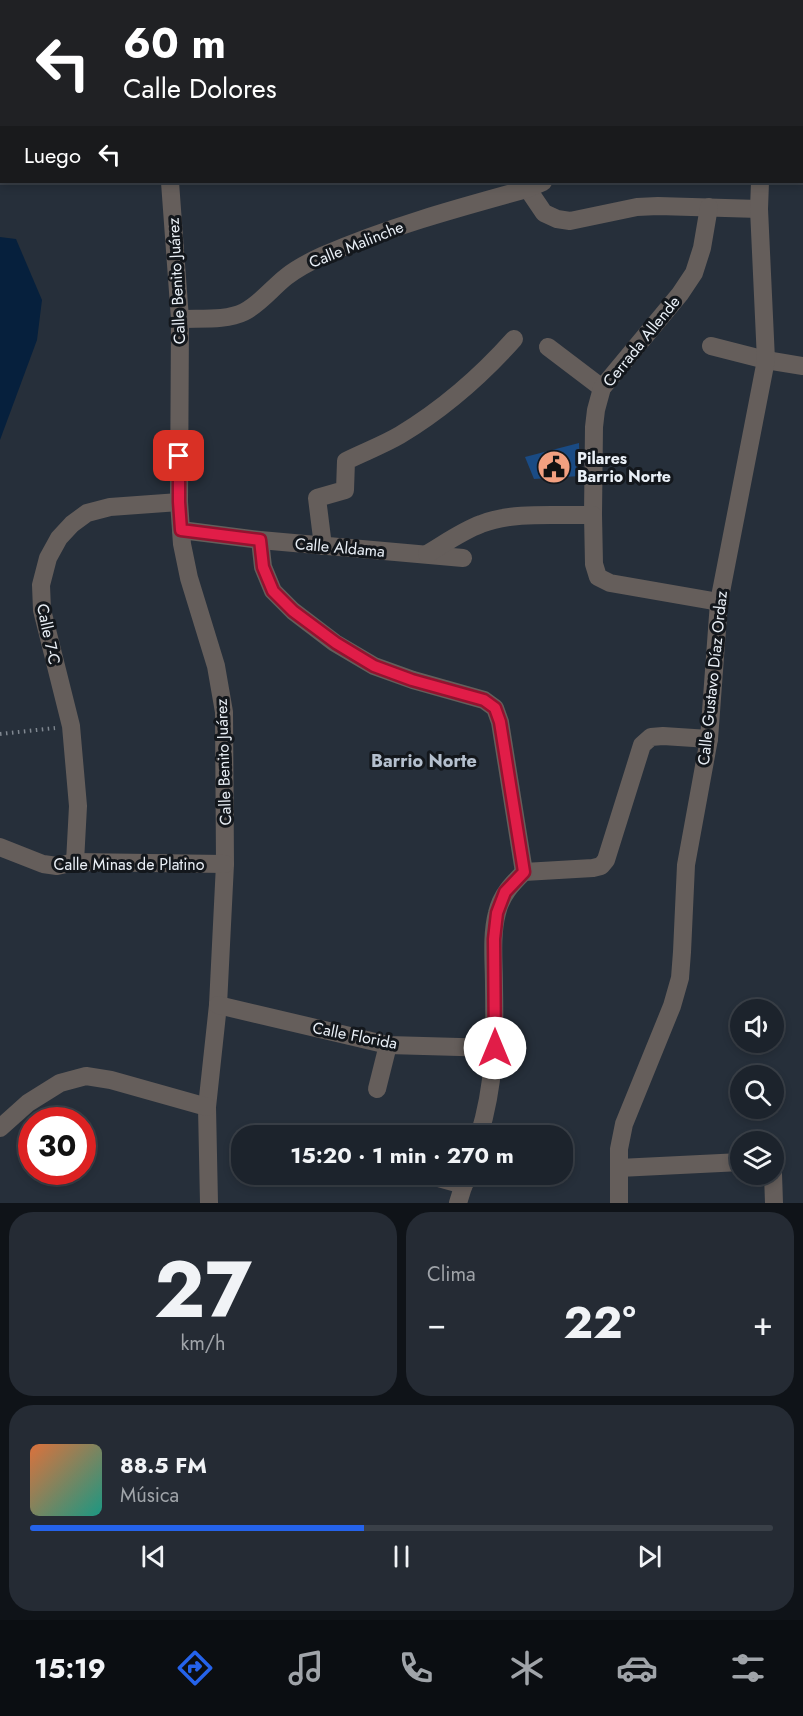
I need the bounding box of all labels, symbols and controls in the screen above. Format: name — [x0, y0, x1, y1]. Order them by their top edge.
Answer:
text: 60 m — [123, 13, 226, 74]
icon: left — [24, 24, 102, 102]
text: Calle Dolores — [123, 69, 277, 108]
icon: left — [93, 138, 126, 171]
text: Luego — [24, 139, 81, 171]
street label: Calle Malinche — [305, 215, 407, 274]
street label: Calle Benito Juárez — [162, 216, 191, 345]
street label: Cerrada Allende — [597, 291, 685, 392]
pin — [153, 430, 204, 481]
icon: arrive — [162, 439, 195, 472]
place label: Pilares Barrio Norte — [577, 447, 671, 488]
public building icon: Pilares Barrio Norte — [536, 449, 572, 485]
street label: Calle Aldama — [294, 532, 386, 563]
street label: Calle Gustavo Díaz Ordaz — [692, 589, 733, 766]
street label: Calle 7-C — [31, 601, 66, 667]
street label: Calle Benito Juárez — [210, 698, 237, 826]
district label: Barrio Norte — [371, 748, 477, 774]
street label: Calle Minas de Platino — [54, 853, 205, 876]
map controls — [730, 999, 784, 1185]
button: sound — [730, 999, 784, 1053]
street label: Calle Florida — [311, 1016, 399, 1055]
position arrow — [463, 1016, 527, 1080]
button: search — [730, 1065, 784, 1119]
speed limit sign: 30 — [18, 1107, 96, 1185]
button: layers — [730, 1131, 784, 1185]
text: 15:20 · 1 min · 270 m — [290, 1139, 514, 1171]
text: 27 — [154, 1234, 252, 1346]
text: Clima — [427, 1260, 476, 1289]
text: 22° — [563, 1290, 636, 1355]
text: − — [427, 1300, 446, 1347]
text: + — [753, 1300, 773, 1347]
text: km/h — [180, 1329, 226, 1358]
text: 88.5 FM — [120, 1449, 207, 1481]
text: Música — [120, 1481, 179, 1510]
icon: previous — [137, 1540, 170, 1573]
icon: pause — [385, 1540, 418, 1573]
icon: next — [633, 1540, 666, 1573]
icon: directions — [174, 1647, 216, 1689]
icon: music — [285, 1647, 327, 1689]
icon: phone — [395, 1647, 437, 1689]
icon: climate — [506, 1647, 548, 1689]
icon: car — [616, 1647, 658, 1689]
icon: filters — [727, 1647, 769, 1689]
text: 15:19 — [34, 1649, 106, 1688]

